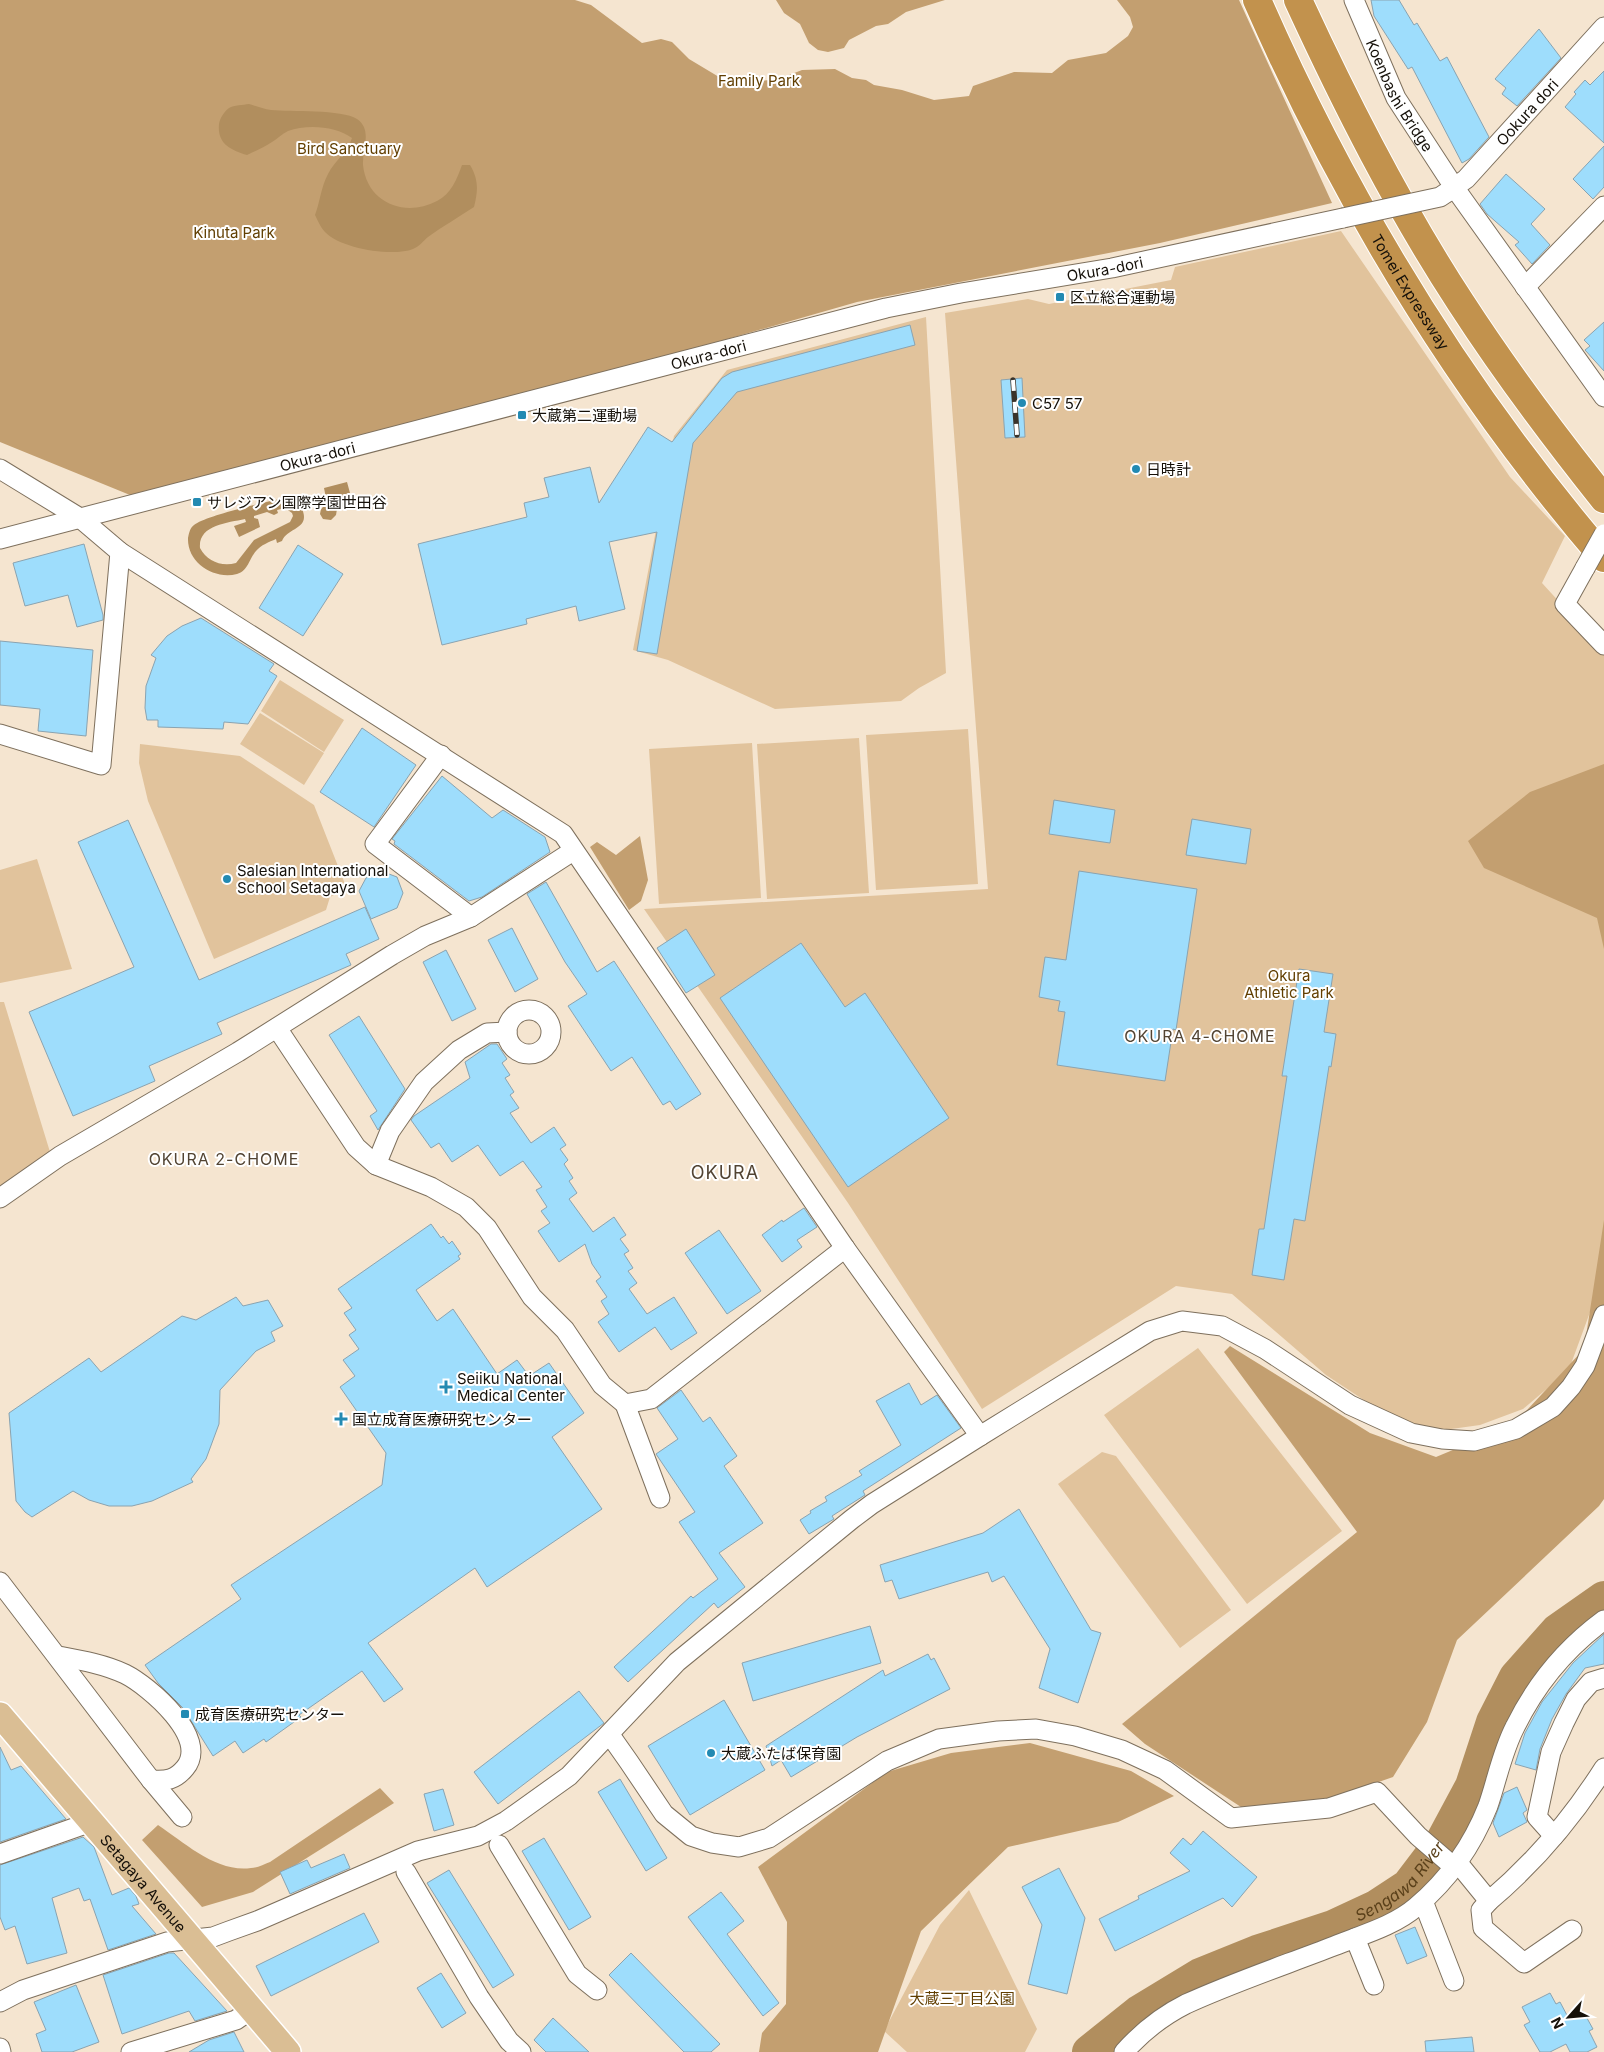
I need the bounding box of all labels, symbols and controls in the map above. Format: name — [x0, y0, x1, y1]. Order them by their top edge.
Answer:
street label: Koenbashi Bridge — [1362, 36, 1438, 155]
park label: Family Park — [718, 71, 801, 90]
street label: Ookura dori — [1492, 75, 1562, 149]
park label: Bird Sanctuary — [297, 139, 402, 158]
park label: Kinuta Park — [193, 223, 275, 242]
street label: Tomei Expressway — [1368, 230, 1454, 354]
street label: Okura-dori — [1065, 252, 1145, 285]
place label: 区立総合運動場 — [1070, 288, 1175, 307]
marker: 区立総合運動場 — [1054, 291, 1066, 303]
street label: Okura-dori — [669, 335, 748, 373]
place label: C57 57 — [1032, 394, 1082, 413]
marker: C57 57 — [1016, 397, 1028, 409]
place label: 大蔵第二運動場 — [532, 406, 637, 425]
marker: 大蔵第二運動場 — [516, 409, 528, 421]
street label: Okura-dori — [278, 437, 357, 475]
place label: 日時計 — [1146, 460, 1191, 479]
marker: 日時計 — [1130, 463, 1142, 475]
place label: サレジアン国際学園世田谷 — [207, 493, 386, 512]
marker: サレジアン国際学園世田谷 — [191, 496, 203, 508]
place label: Salesian International School Setagaya — [237, 861, 389, 897]
marker: Salesian International School Setagaya — [221, 873, 233, 885]
park label: Okura Athletic Park — [1244, 966, 1335, 1002]
district label: OKURA 4-CHOME — [1124, 1026, 1276, 1046]
district label: OKURA 2-CHOME — [149, 1149, 299, 1169]
district label: OKURA — [691, 1162, 759, 1183]
place label: Seiiku National Medical Center — [457, 1369, 565, 1405]
marker: Seiiku National Medical Center — [439, 1380, 453, 1394]
place label: 国立成育医療研究センター — [352, 1410, 532, 1429]
marker: 国立成育医療研究センター — [334, 1412, 348, 1426]
place label: 成育医療研究センター — [195, 1705, 345, 1724]
marker: 成育医療研究センター — [179, 1708, 191, 1720]
place label: 大蔵ふたば保育園 — [721, 1744, 841, 1763]
marker: 大蔵ふたば保育園 — [705, 1747, 717, 1759]
street label: Setagaya Avenue — [96, 1830, 191, 1936]
water label: Sengawa River — [1352, 1837, 1449, 1925]
park label: 大蔵三丁目公園 — [909, 1989, 1015, 2008]
north arrow — [1544, 1992, 1594, 2042]
text: N — [1547, 2015, 1567, 2032]

